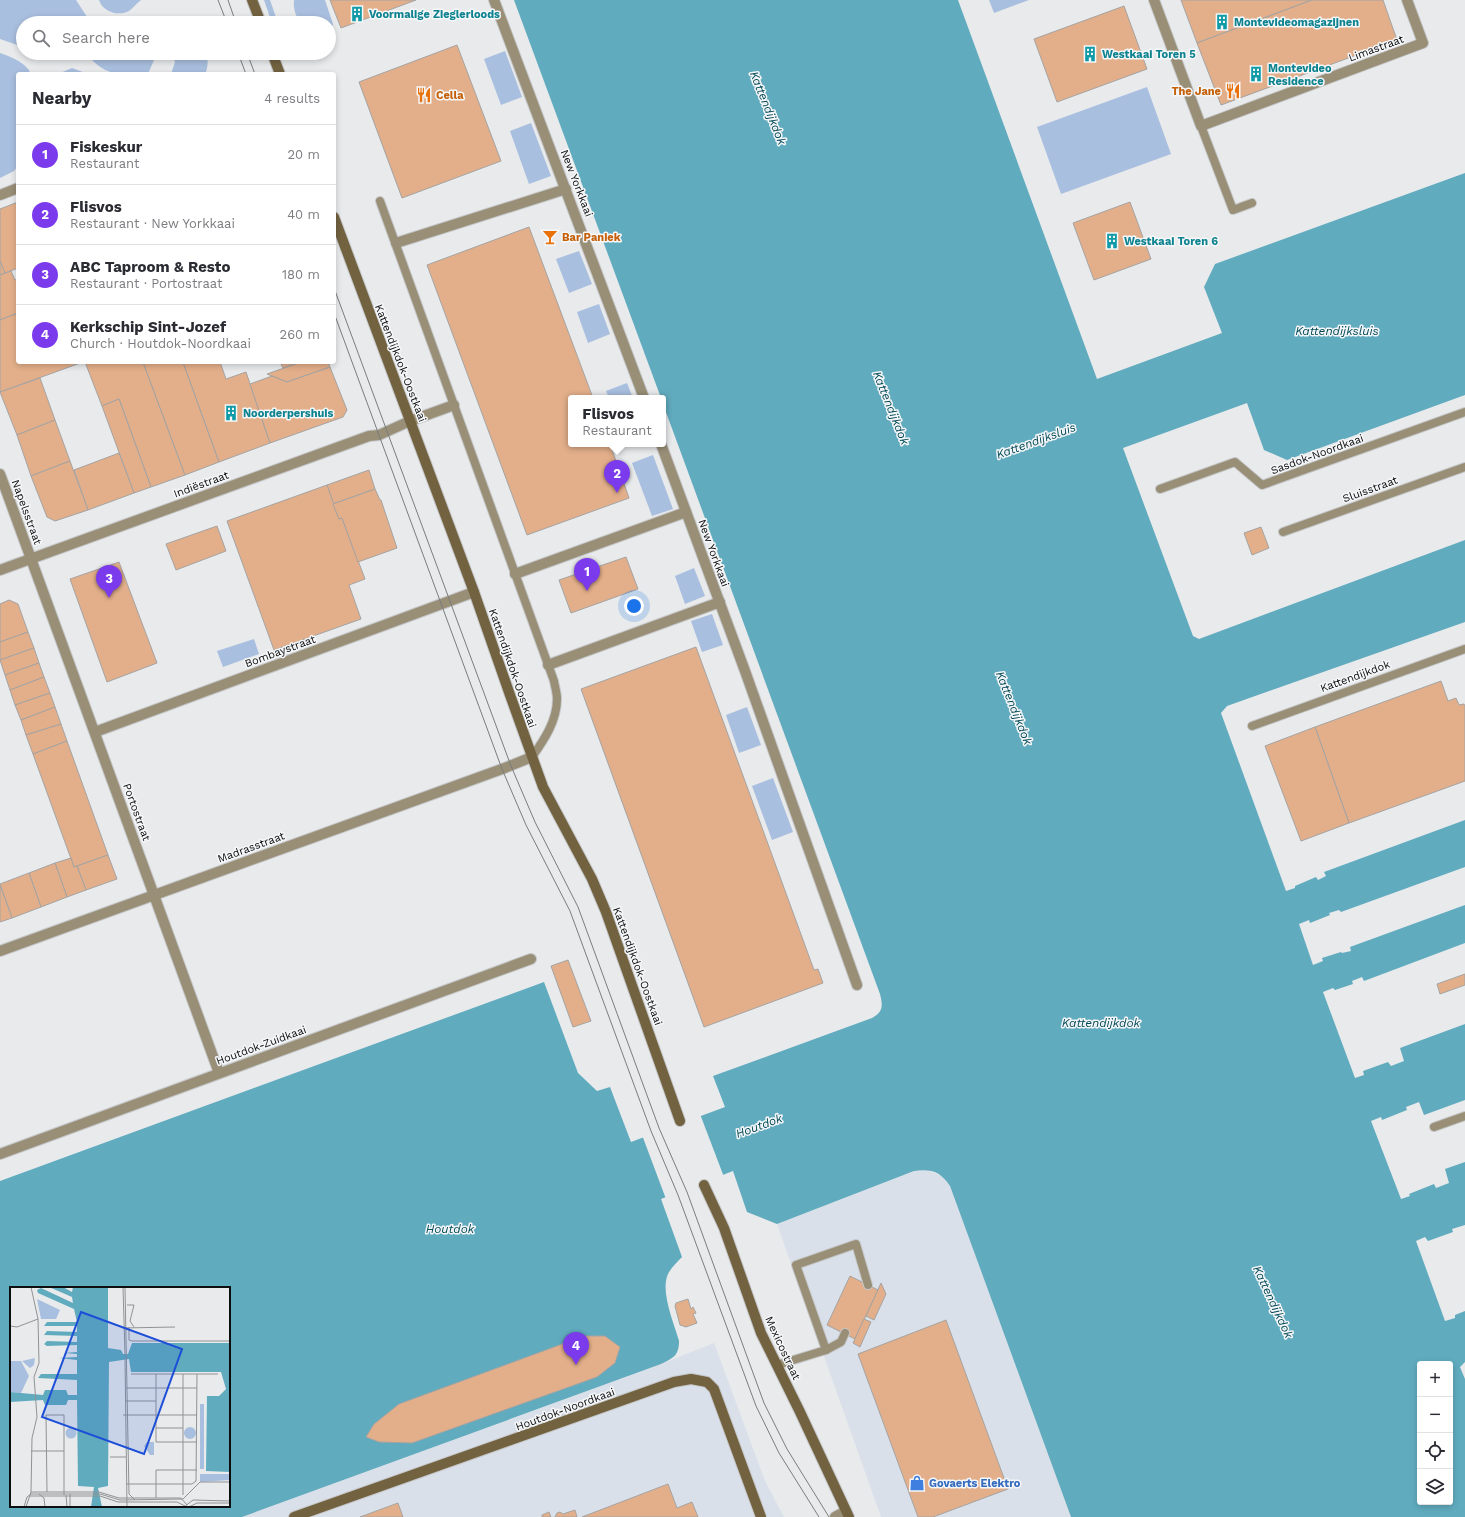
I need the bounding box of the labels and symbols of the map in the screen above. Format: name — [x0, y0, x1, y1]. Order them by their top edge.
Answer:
building icon: Voormalige Zieglerloods — [348, 5, 366, 23]
place label: Voormalige Zieglerloods — [369, 8, 500, 21]
building icon: Montevideomagazijnen — [1213, 13, 1231, 31]
place label: Montevideomagazijnen — [1234, 16, 1359, 29]
street label: Limastraat — [1347, 32, 1406, 64]
building icon: Westkaai Toren 5 — [1081, 45, 1099, 63]
place label: Westkaai Toren 5 — [1102, 48, 1196, 61]
place label: Montevideo Residence — [1268, 62, 1332, 88]
building icon: Montevideo Residence — [1247, 65, 1265, 83]
water label: Kattendijkdok — [747, 69, 789, 147]
restaurant icon: The Jane — [1224, 82, 1242, 100]
place label: The Jane — [1171, 85, 1221, 98]
restaurant icon: Cella — [415, 86, 433, 104]
place label: Cella — [436, 89, 464, 102]
street label: New Yorkkaai — [558, 148, 595, 219]
bar icon: Bar Paniek — [541, 228, 559, 246]
place label: Bar Paniek — [562, 231, 621, 244]
building icon: Westkaai Toren 6 — [1103, 232, 1121, 250]
place label: Westkaai Toren 6 — [1124, 235, 1218, 248]
street label: Kattendijkdok-Oostkaai — [372, 302, 429, 424]
water label: Kattendijksluis — [1295, 324, 1379, 338]
water label: Kattendijkdok — [870, 369, 912, 447]
building icon: Noorderpershuis — [222, 404, 240, 422]
place label: Noorderpershuis — [243, 407, 334, 420]
water label: Kattendijksluis — [994, 420, 1078, 462]
street label: Sasdok-Noordkaai — [1269, 432, 1365, 477]
pin: 2 — [604, 460, 630, 493]
street label: Indiëstraat — [172, 468, 231, 500]
street label: Sluisstraat — [1341, 473, 1400, 505]
street label: Napelsstraat — [9, 478, 44, 547]
street label: New Yorkkaai — [695, 518, 732, 589]
pin: 1 — [574, 558, 600, 591]
pin: 3 — [96, 565, 122, 598]
your location — [624, 596, 644, 616]
street label: Kattendijkdok-Oostkaai — [486, 607, 539, 729]
street label: Bombaystraat — [243, 633, 318, 670]
street label: Kattendijkdok — [1319, 658, 1392, 695]
water label: Kattendijkdok — [993, 669, 1035, 747]
street label: Portostraat — [120, 782, 153, 843]
street label: Madrasstraat — [216, 829, 287, 866]
street label: Kattendijkdok-Oostkaai — [610, 905, 665, 1027]
water label: Kattendijkdok — [1062, 1016, 1141, 1030]
street label: Houtdok-Zuidkaai — [214, 1023, 308, 1068]
water label: Houtdok — [734, 1111, 785, 1141]
water label: Houtdok — [426, 1222, 475, 1236]
water label: Kattendijkdok — [1250, 1264, 1296, 1341]
inset map — [10, 1287, 230, 1507]
street label: Mexicostraat — [762, 1314, 803, 1382]
pin: 4 — [563, 1332, 589, 1365]
street label: Houtdok-Noordkaai — [514, 1385, 617, 1433]
shop icon: Govaerts Elektro — [908, 1474, 926, 1492]
place label: Govaerts Elektro — [929, 1477, 1021, 1490]

